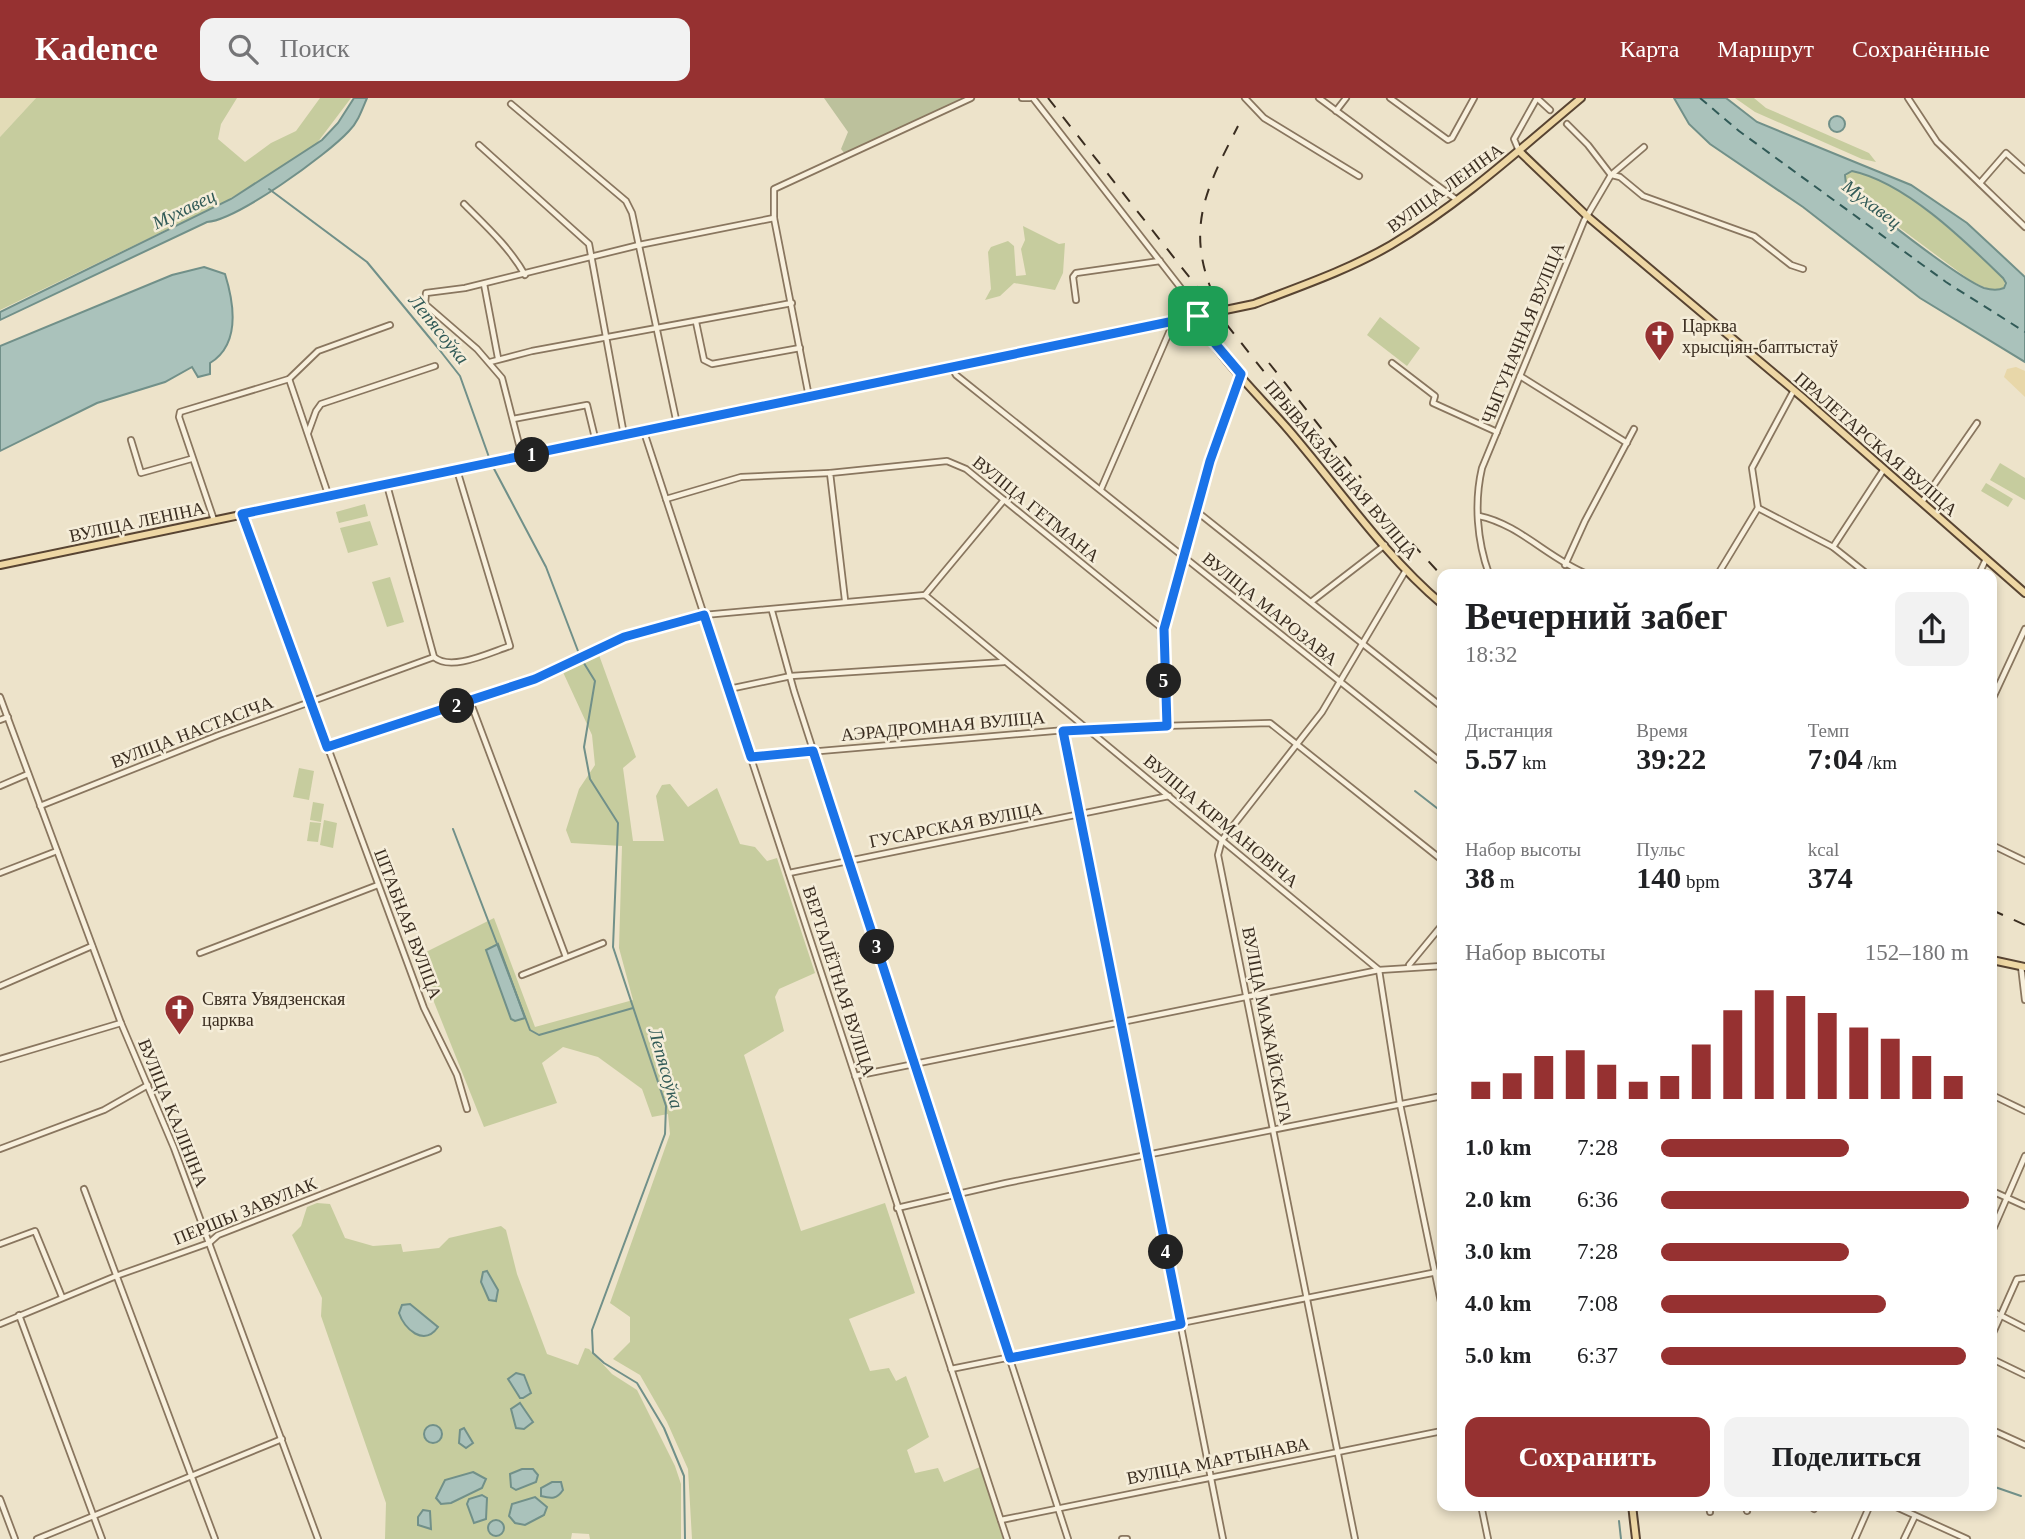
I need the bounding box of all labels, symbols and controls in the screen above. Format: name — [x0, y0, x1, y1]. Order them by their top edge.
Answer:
search box — [200, 18, 690, 81]
icon: search — [224, 30, 262, 68]
text: Kadence — [35, 31, 158, 67]
text: Поиск — [280, 34, 350, 63]
text: Карта — [1620, 36, 1679, 62]
text: Маршрут — [1717, 36, 1814, 62]
text: Сохранённые — [1852, 36, 1990, 62]
street label: ВУЛІЦА ЛЕНІНА — [1383, 139, 1507, 237]
water label: Мухавец — [1838, 175, 1905, 233]
water label: Мухавец — [148, 185, 219, 234]
street label: ЧЫГУНАЧНАЯ ВУЛІЦА — [1477, 240, 1569, 426]
pin — [1168, 286, 1228, 346]
water label: Лепясоўка — [404, 289, 473, 368]
icon: arrive — [1179, 297, 1217, 335]
place label: Царква хрысціян-баптыстаў — [1682, 316, 1838, 357]
church icon: Царква хрысціян-баптыстаў — [1642, 319, 1676, 363]
street label: ПРАЛЕТАРСКАЯ ВУЛІЦА — [1790, 368, 1962, 520]
street label: ПРЫВАКЗАЛЬНАЯ ВУЛІЦА — [1260, 377, 1422, 563]
pin: 1 — [514, 438, 550, 472]
text: 1 — [527, 444, 536, 465]
street label: ВУЛІЦА ГЕТМАНА — [969, 452, 1103, 566]
street label: ВУЛІЦА ЛЕНІНА — [67, 498, 207, 546]
street label: ВУЛІЦА МАРОЗАВА — [1198, 548, 1342, 670]
button: share — [1895, 592, 1969, 666]
text: Вечерний забег — [1465, 595, 1728, 637]
text: 18:32 — [1465, 642, 1517, 667]
pin: 5 — [1146, 664, 1182, 698]
text: 5 — [1159, 670, 1168, 691]
pin: 2 — [440, 688, 475, 724]
street label: ВУЛІЦА НАСТАСІЧА — [108, 692, 276, 772]
text: 2 — [452, 695, 461, 716]
street label: АЭРАДРОМНАЯ ВУЛІЦА — [840, 707, 1046, 745]
text: Дистанция — [1465, 720, 1553, 741]
text: Время — [1636, 720, 1688, 741]
text: Темп — [1808, 720, 1849, 741]
text: 5.57 — [1465, 742, 1518, 775]
text: 39:22 — [1636, 742, 1706, 775]
text: 7:04 — [1808, 742, 1863, 775]
street label: ВУЛІЦА КІРМАНОВІЧА — [1140, 750, 1302, 892]
text: km — [1518, 752, 1547, 773]
text: /km — [1863, 752, 1897, 773]
street label: ГУСАРСКАЯ ВУЛІЦА — [867, 798, 1045, 852]
text: Набор высоты — [1465, 839, 1581, 860]
text: Пульс — [1636, 839, 1685, 860]
text: kcal — [1808, 839, 1839, 860]
street label: ШТАБНАЯ ВУЛІЦА — [370, 846, 446, 1002]
text: 38 — [1465, 861, 1495, 894]
text: 140 — [1636, 861, 1681, 894]
text: 374 — [1808, 861, 1853, 894]
text: m — [1495, 871, 1515, 892]
text: bpm — [1681, 871, 1720, 892]
street label: ВЕРТАЛЁТНАЯ ВУЛІЦА — [799, 884, 879, 1078]
street label: ВУЛІЦА МАЖАЙСКАГА — [1238, 925, 1296, 1125]
pin: 3 — [860, 930, 894, 964]
text: 3 — [872, 936, 881, 957]
text: Набор высоты — [1465, 940, 1606, 965]
text: 152–180 m — [1865, 940, 1969, 965]
place label: Свята Увядзенская царква — [202, 989, 345, 1030]
church icon: Свята Увядзенская царква — [162, 992, 196, 1036]
water label: Лепясоўка — [644, 1024, 688, 1111]
street label: ВУЛІЦА КАЛІНІНА — [134, 1036, 212, 1190]
text: 1.0 km — [1465, 1135, 1531, 1160]
text: 7:28 — [1577, 1135, 1618, 1160]
street label: ПЕРШЫ ЗАВУЛАК — [170, 1173, 321, 1249]
text: 2.0 km — [1465, 1187, 1531, 1212]
text: 6:36 — [1577, 1187, 1618, 1212]
pin: 4 — [1148, 1234, 1184, 1270]
text: 3.0 km — [1465, 1239, 1531, 1264]
text: 7:28 — [1577, 1239, 1618, 1264]
text: 4 — [1161, 1241, 1170, 1262]
text: 4.0 km — [1465, 1291, 1531, 1316]
text: 7:08 — [1577, 1291, 1618, 1316]
text: 5.0 km — [1465, 1343, 1531, 1368]
text: 6:37 — [1577, 1343, 1618, 1368]
button: Сохранить — [1465, 1417, 1710, 1497]
button: Поделиться — [1724, 1417, 1969, 1497]
street label: ВУЛІЦА МАРТЫНАВА — [1125, 1433, 1311, 1489]

